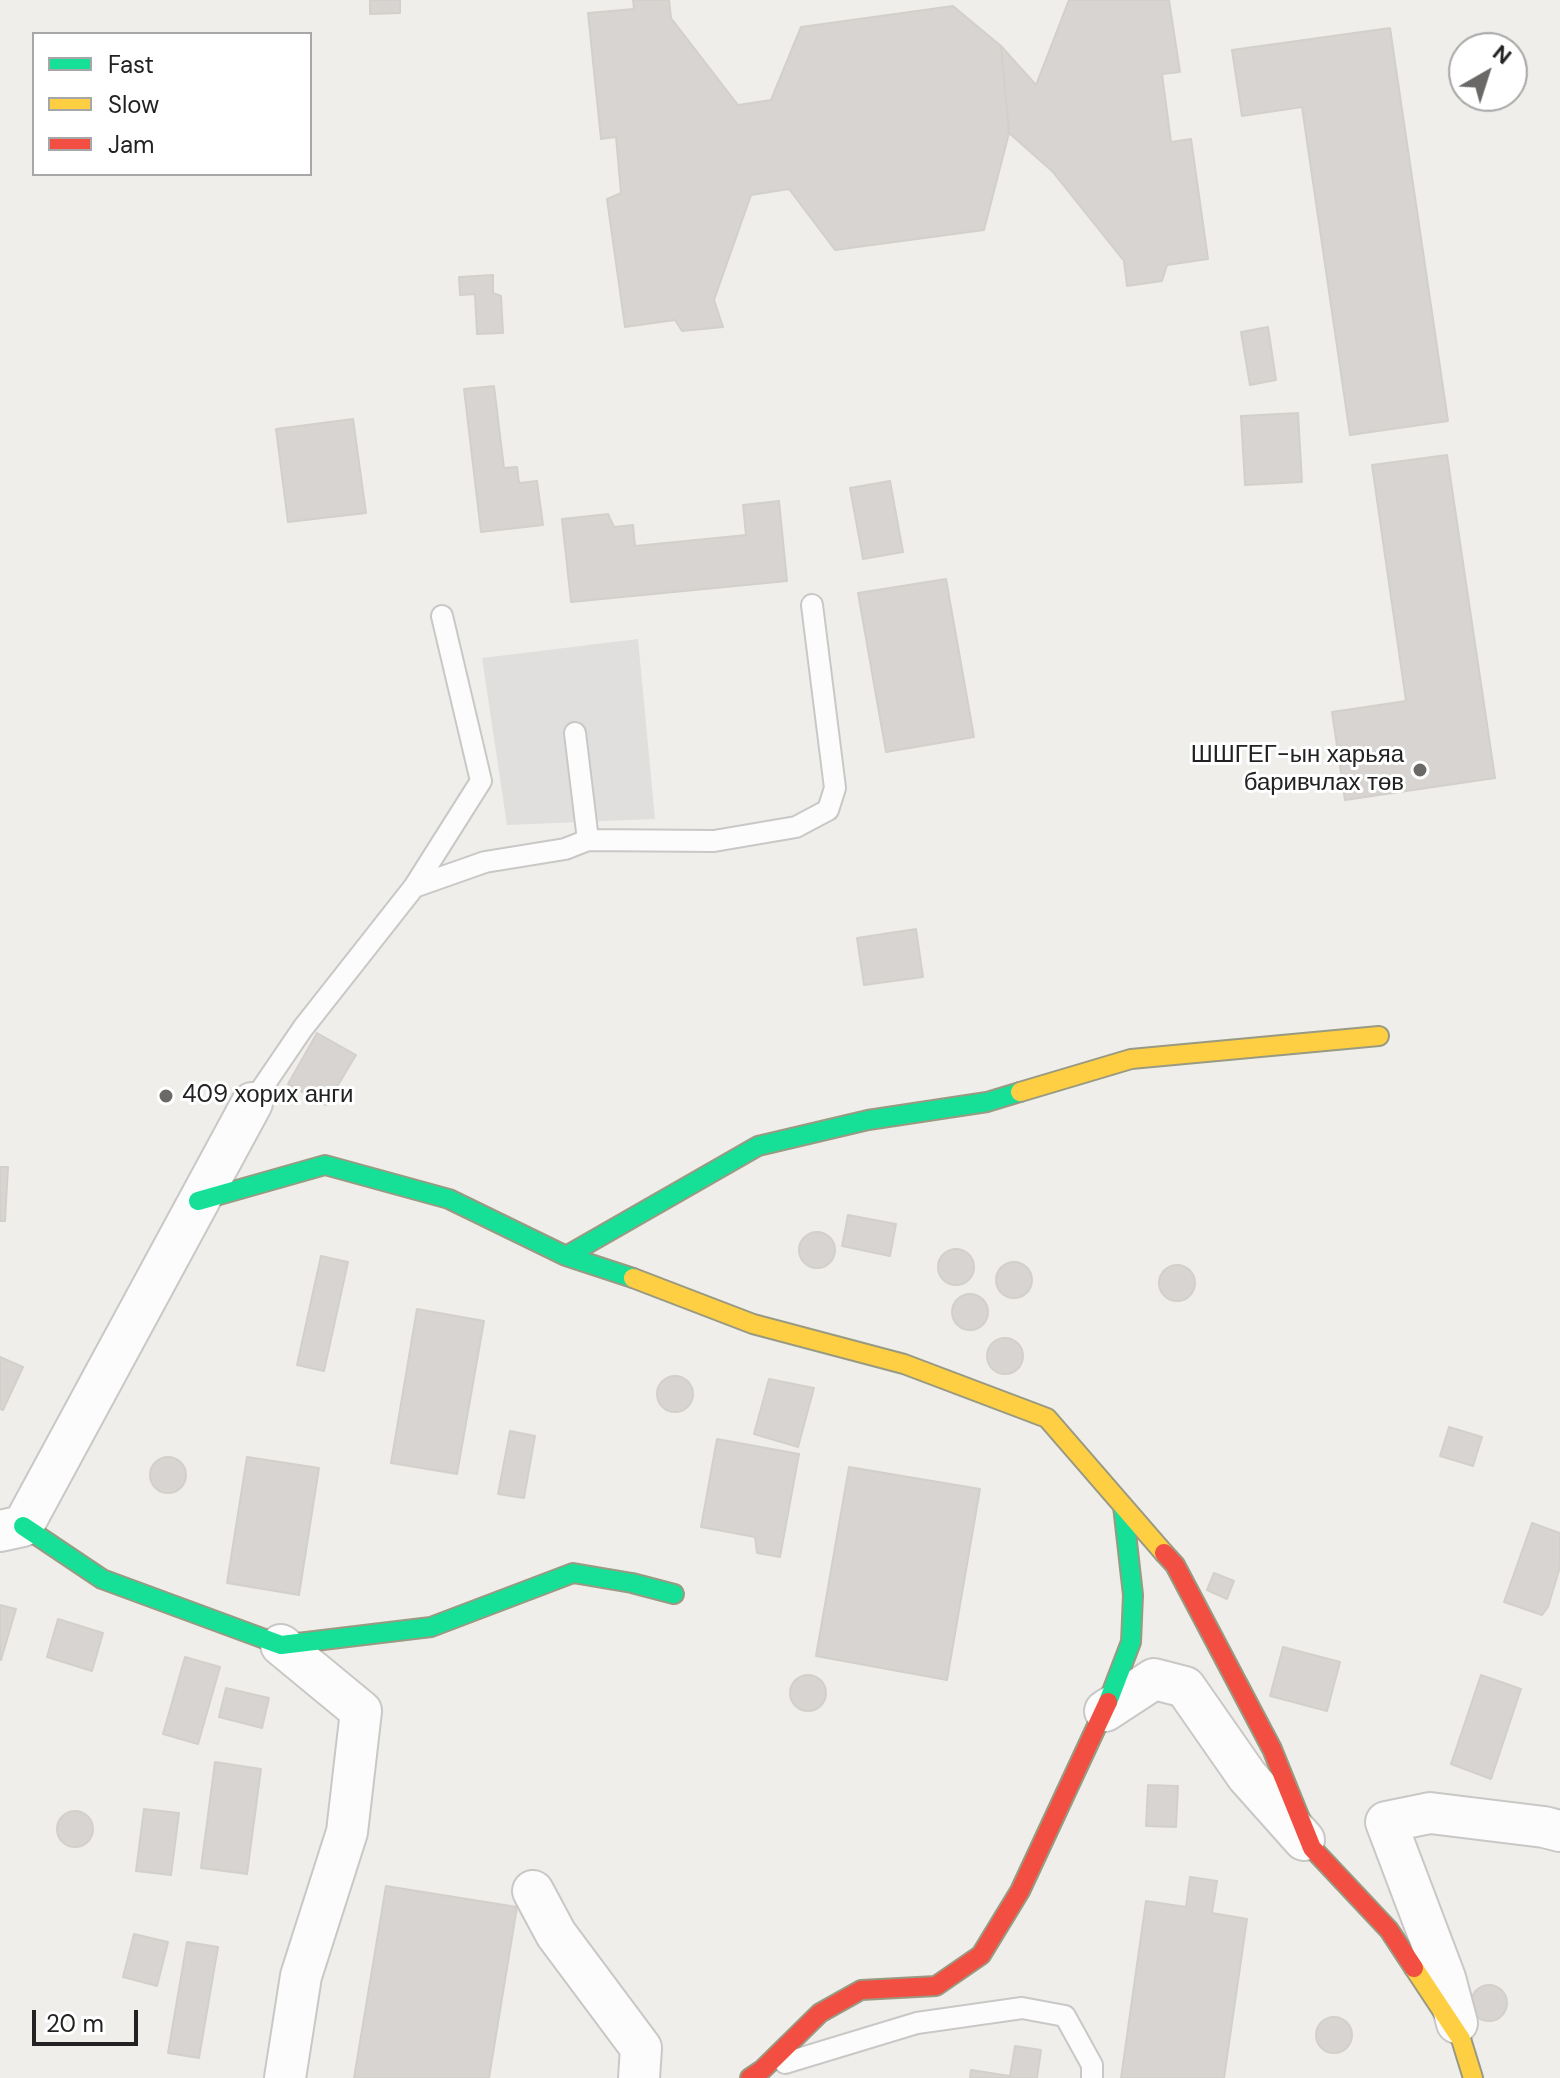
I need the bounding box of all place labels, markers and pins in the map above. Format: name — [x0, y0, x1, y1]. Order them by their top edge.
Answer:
place label: ШШГЕГ-ын харьяа баривчлах төв — [1191, 742, 1404, 798]
marker: ШШГЕГ-ын харьяа баривчлах төв — [1411, 761, 1429, 779]
place label: 409 хорих анги — [182, 1082, 353, 1110]
marker: 409 хорих анги — [157, 1087, 175, 1105]

